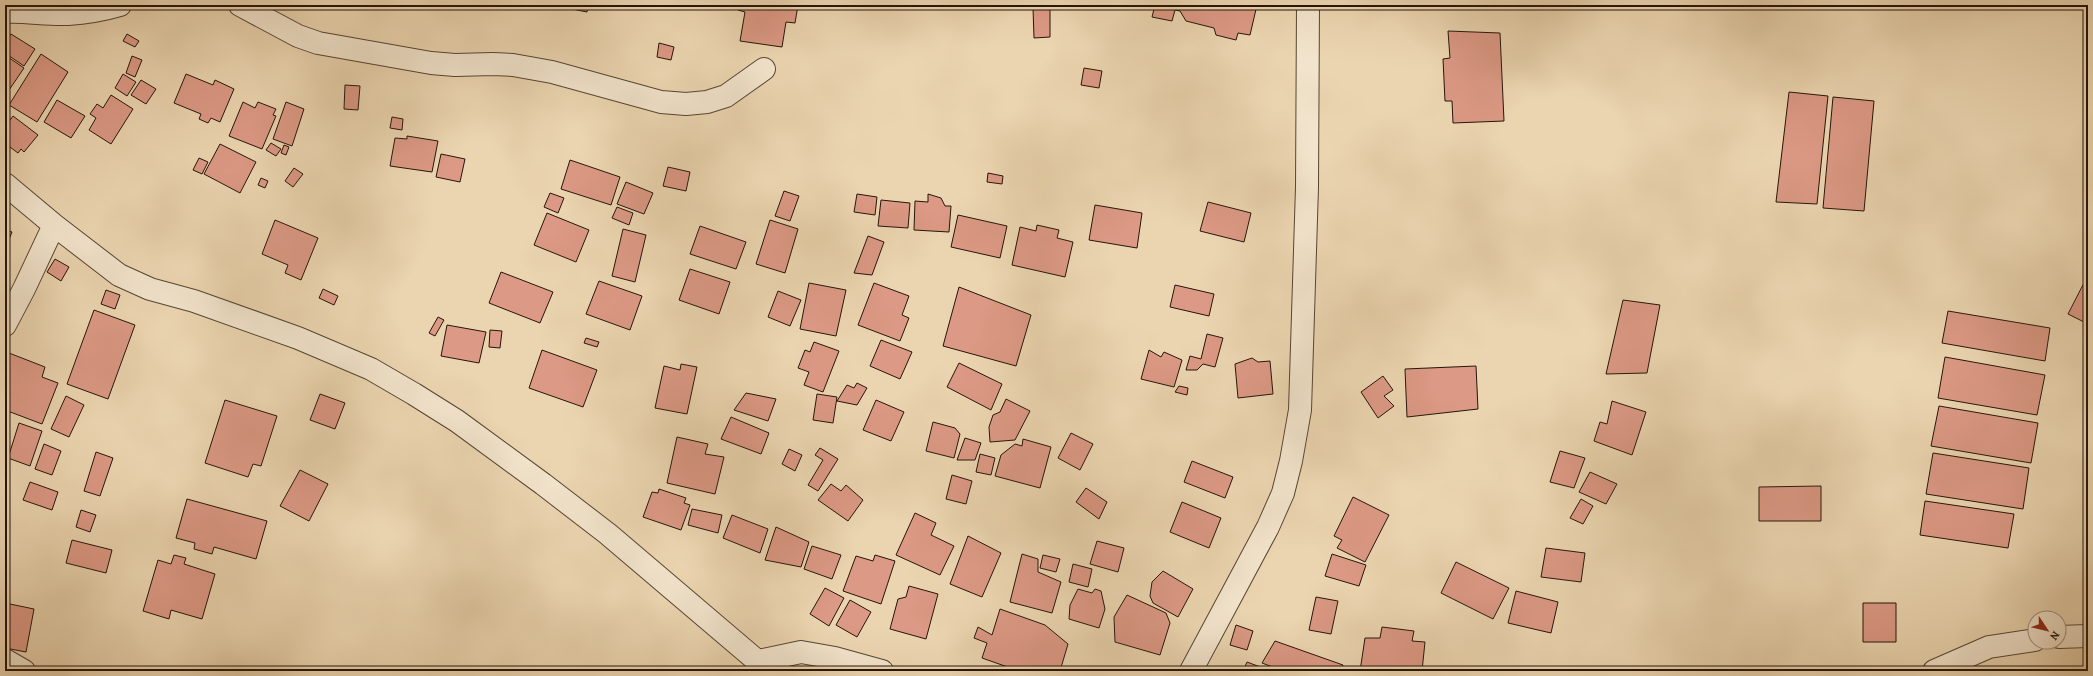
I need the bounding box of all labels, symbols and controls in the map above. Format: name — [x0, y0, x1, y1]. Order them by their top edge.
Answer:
north arrow — [2027, 610, 2067, 650]
text: N — [2046, 628, 2063, 643]

